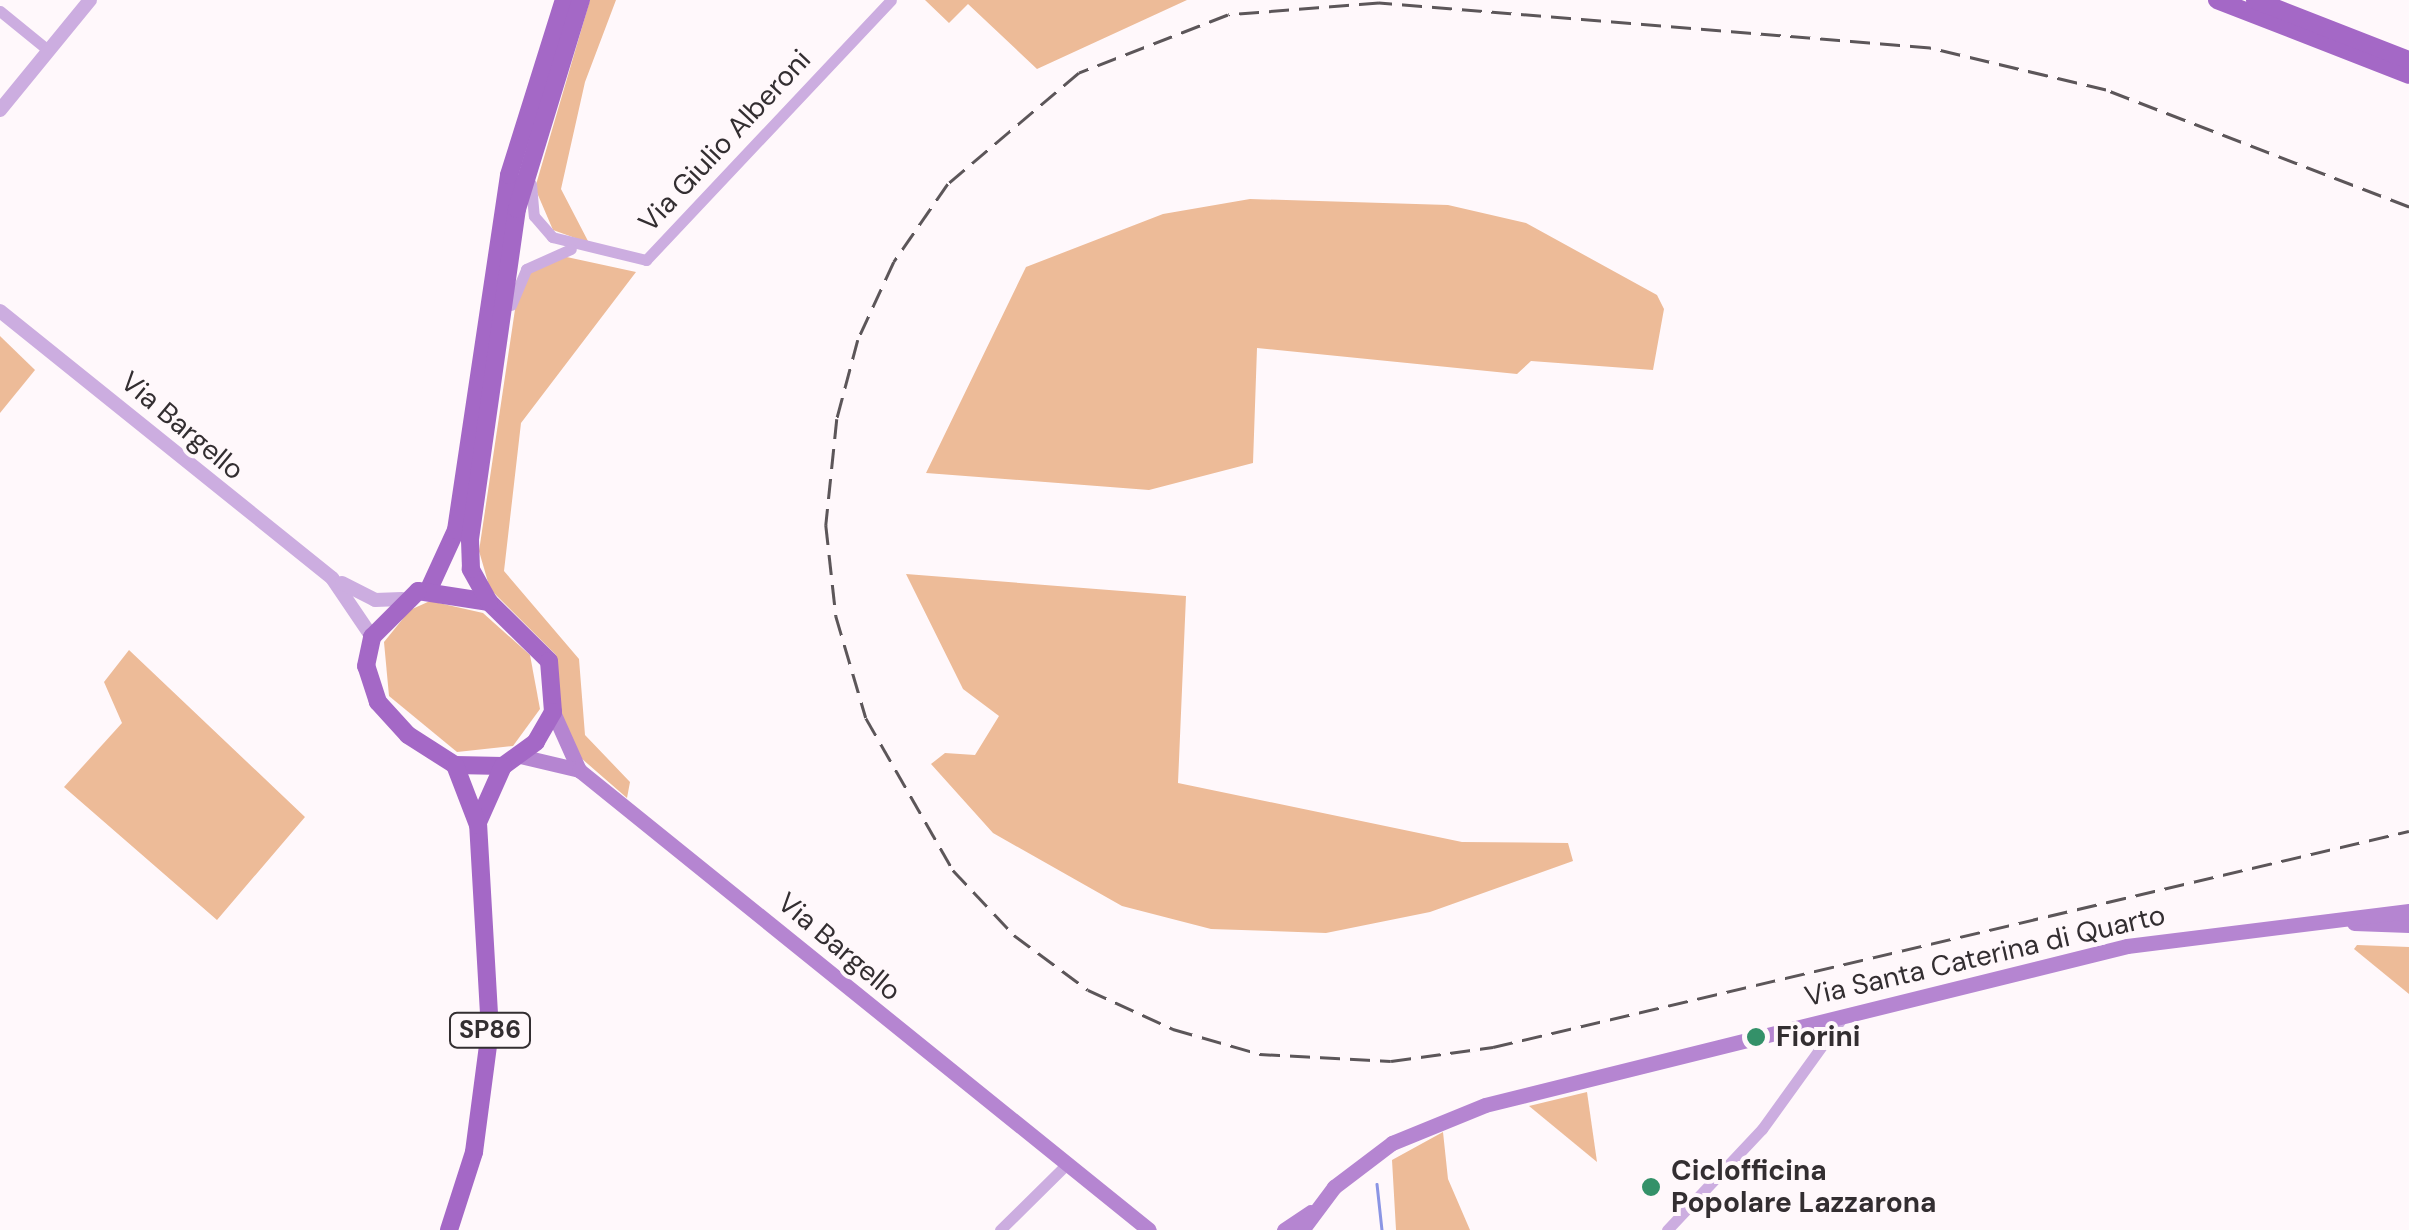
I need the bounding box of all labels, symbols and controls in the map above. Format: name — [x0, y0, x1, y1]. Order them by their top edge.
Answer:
street label: Via Giulio Alberoni — [632, 43, 818, 239]
street label: Via Bargello — [114, 365, 250, 487]
street label: Via Bargello — [771, 886, 907, 1008]
street label: Via Santa Caterina di Quarto — [1802, 898, 2168, 1014]
road number: SP86 — [448, 1010, 532, 1050]
place label: Fiorini — [1776, 1020, 1860, 1054]
marker: Fiorini — [1745, 1026, 1767, 1048]
place label: Ciclofficina Popolare Lazzarona — [1671, 1154, 1936, 1220]
marker: Ciclofficina Popolare Lazzarona — [1640, 1176, 1662, 1198]

